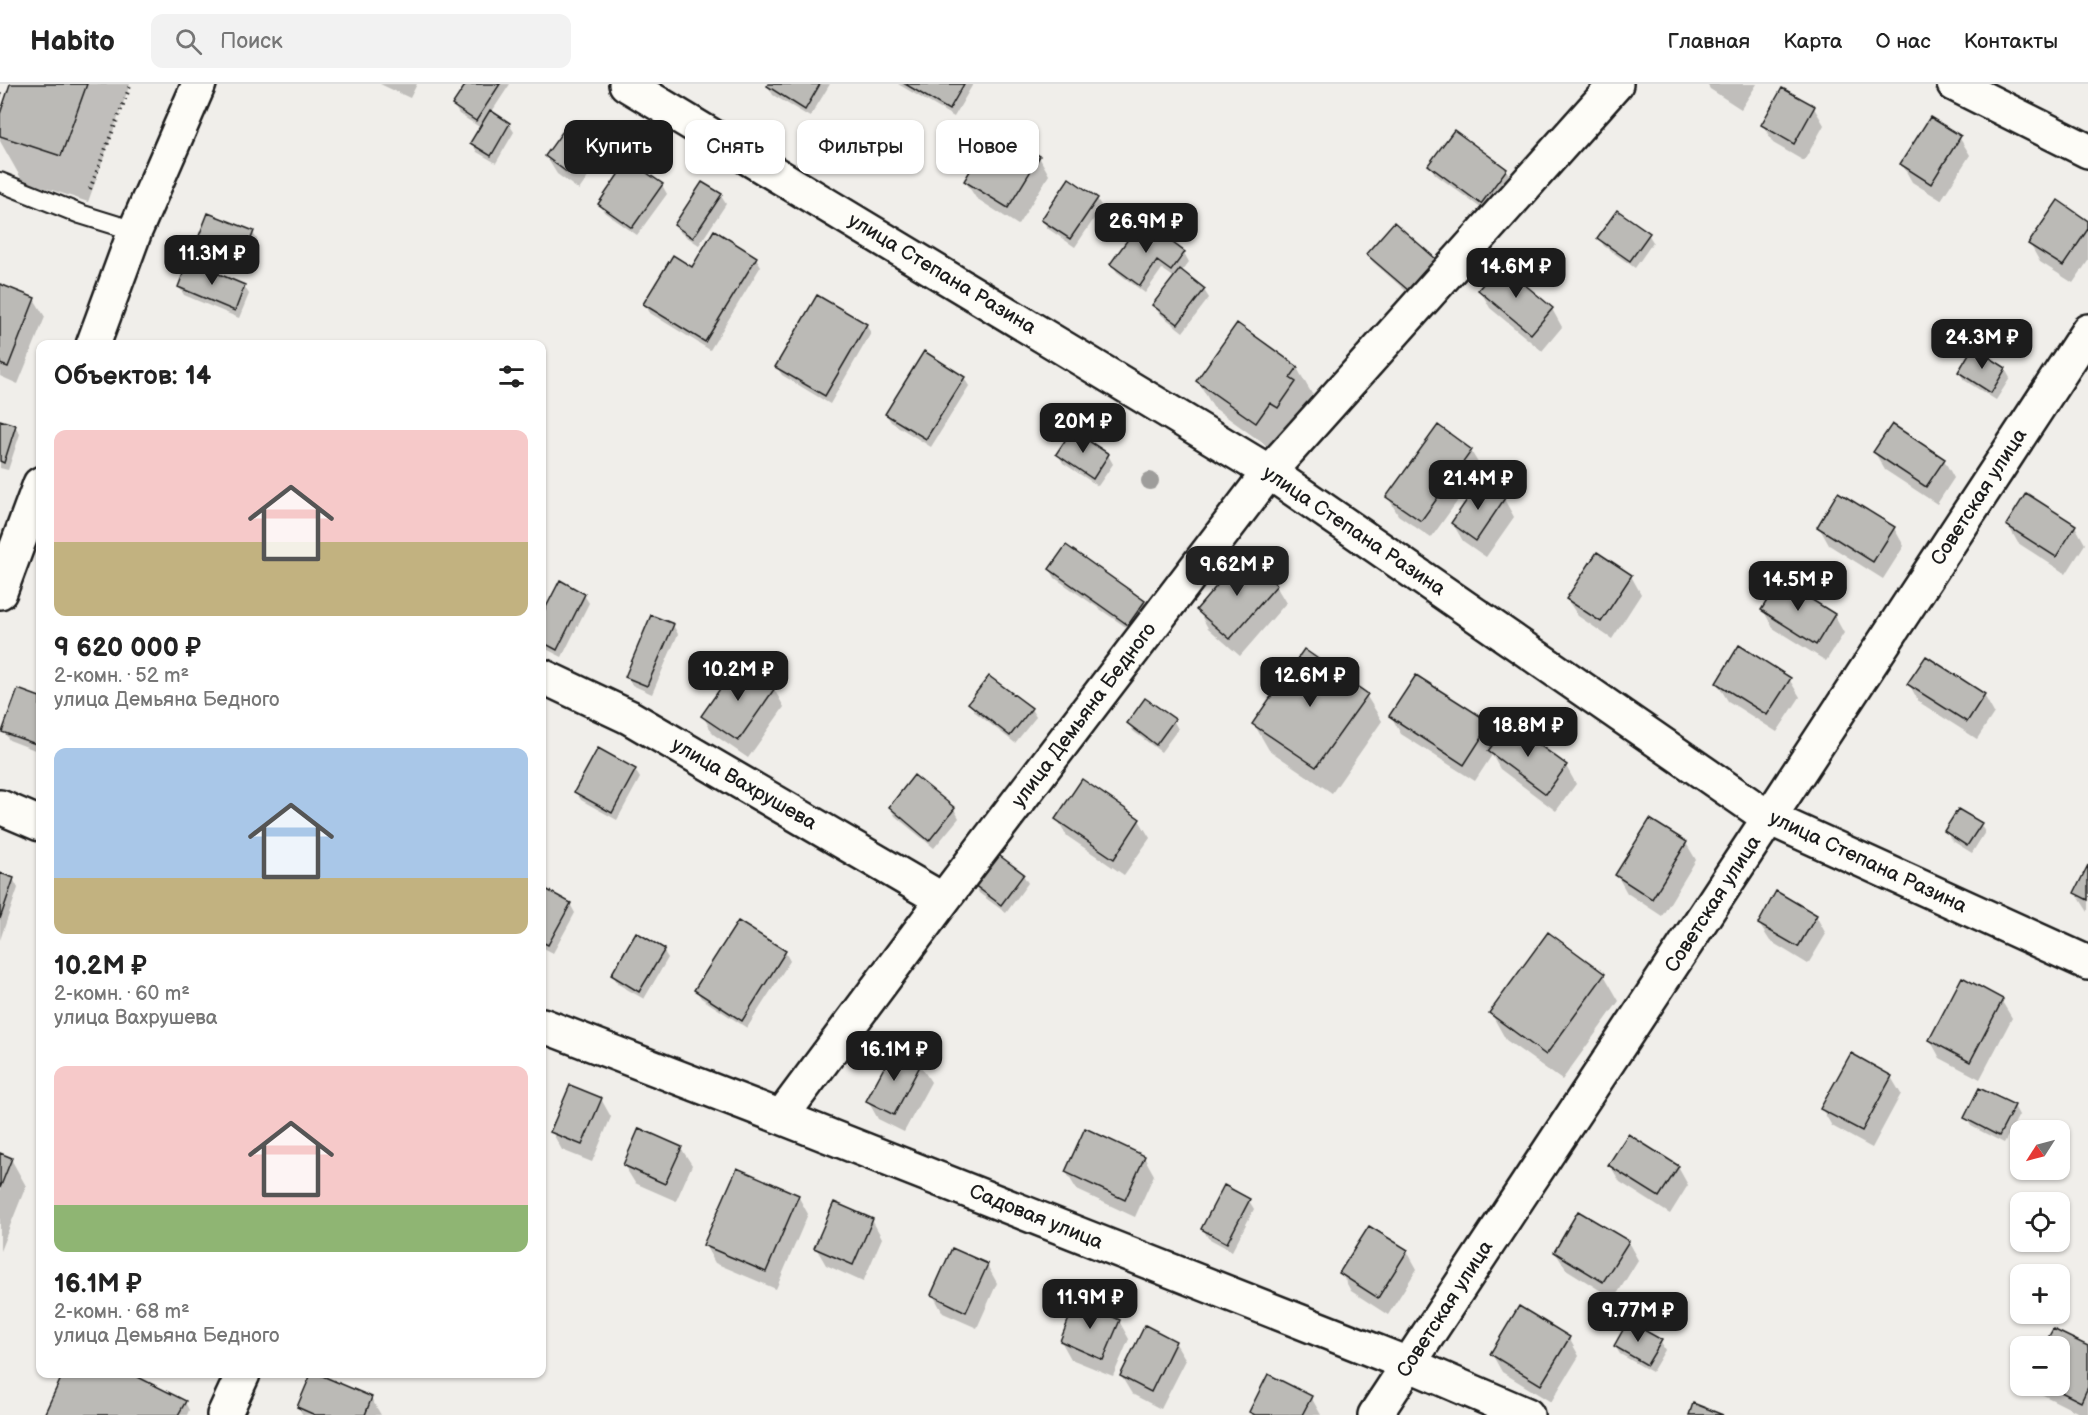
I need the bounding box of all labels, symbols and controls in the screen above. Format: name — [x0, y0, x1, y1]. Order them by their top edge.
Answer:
search box — [151, 14, 571, 68]
text: Habito — [30, 25, 115, 58]
icon: search — [172, 25, 205, 58]
text: Поиск — [220, 28, 283, 55]
text: Главная — [1667, 29, 1750, 54]
text: Карта — [1783, 29, 1842, 54]
text: О нас — [1875, 29, 1931, 54]
text: Контакты — [1964, 29, 2058, 54]
chip: Купить — [564, 120, 673, 174]
chip: Снять — [685, 120, 785, 174]
chip: Фильтры — [797, 120, 924, 174]
chip: Новое — [936, 120, 1039, 174]
pin: 26.9M ₽ — [1091, 203, 1201, 254]
street label: улица Степана Разина — [844, 208, 1040, 340]
text: 26.9M ₽ — [1109, 210, 1183, 234]
pin: 11.3M ₽ — [157, 235, 267, 286]
text: 11.3M ₽ — [178, 242, 246, 266]
pin: 14.6M ₽ — [1461, 248, 1571, 299]
text: 14.6M ₽ — [1481, 255, 1552, 279]
pin: 24.3M ₽ — [1927, 319, 2037, 370]
text: 24.3M ₽ — [1945, 326, 2019, 350]
icon: filters — [495, 360, 528, 393]
text: Объектов: 14 — [54, 361, 211, 392]
pin: 20M ₽ — [1041, 403, 1125, 454]
text: 20M ₽ — [1054, 410, 1112, 434]
street label: Советская улица — [1926, 424, 2032, 570]
pin: 21.4M ₽ — [1423, 460, 1533, 511]
street label: улица Степана Разина — [1258, 461, 1450, 601]
text: 21.4M ₽ — [1443, 467, 1513, 491]
icon: home — [237, 469, 345, 577]
pin: 9.62M ₽ — [1182, 546, 1292, 597]
text: 9.62M ₽ — [1200, 553, 1274, 577]
pin: 14.5M ₽ — [1743, 561, 1853, 612]
text: 14.5M ₽ — [1763, 568, 1833, 592]
street label: улица Демьяна Бедного — [1007, 618, 1161, 812]
text: 9 620 000 ₽ — [54, 633, 201, 664]
pin: 10.2M ₽ — [683, 651, 793, 702]
pin: 12.6M ₽ — [1255, 657, 1365, 708]
text: 10.2M ₽ — [702, 658, 774, 682]
text: 2-комн. · 52 m² — [54, 664, 189, 688]
text: 12.6M ₽ — [1274, 664, 1346, 688]
text: улица Демьяна Бедного — [54, 688, 279, 712]
pin: 18.8M ₽ — [1473, 707, 1583, 758]
text: 18.8M ₽ — [1492, 714, 1564, 738]
street label: улица Вахрушева — [667, 733, 821, 835]
icon: home — [237, 787, 345, 895]
street label: улица Степана Разина — [1765, 806, 1971, 918]
street label: Советская улица — [1660, 831, 1766, 977]
text: 10.2M ₽ — [54, 951, 147, 982]
text: 2-комн. · 60 m² — [54, 982, 190, 1006]
text: улица Вахрушева — [54, 1006, 218, 1030]
pin: 16.1M ₽ — [839, 1031, 949, 1082]
text: 16.1M ₽ — [860, 1038, 928, 1062]
icon: home — [237, 1105, 345, 1213]
north arrow — [2010, 1120, 2070, 1180]
map controls — [2010, 1120, 2070, 1396]
street label: Садовая улица — [966, 1179, 1107, 1255]
button: locate — [2010, 1192, 2070, 1252]
street label: Советская улица — [1392, 1236, 1498, 1382]
button: + — [2010, 1264, 2070, 1324]
text: 16.1M ₽ — [54, 1269, 142, 1300]
pin: 11.9M ₽ — [1035, 1279, 1145, 1330]
text: 11.9M ₽ — [1056, 1286, 1124, 1310]
pin: 9.77M ₽ — [1583, 1292, 1693, 1343]
text: 9.77M ₽ — [1602, 1299, 1674, 1323]
text: 2-комн. · 68 m² — [54, 1300, 190, 1324]
text: улица Демьяна Бедного — [54, 1324, 279, 1348]
button: − — [2010, 1336, 2070, 1396]

